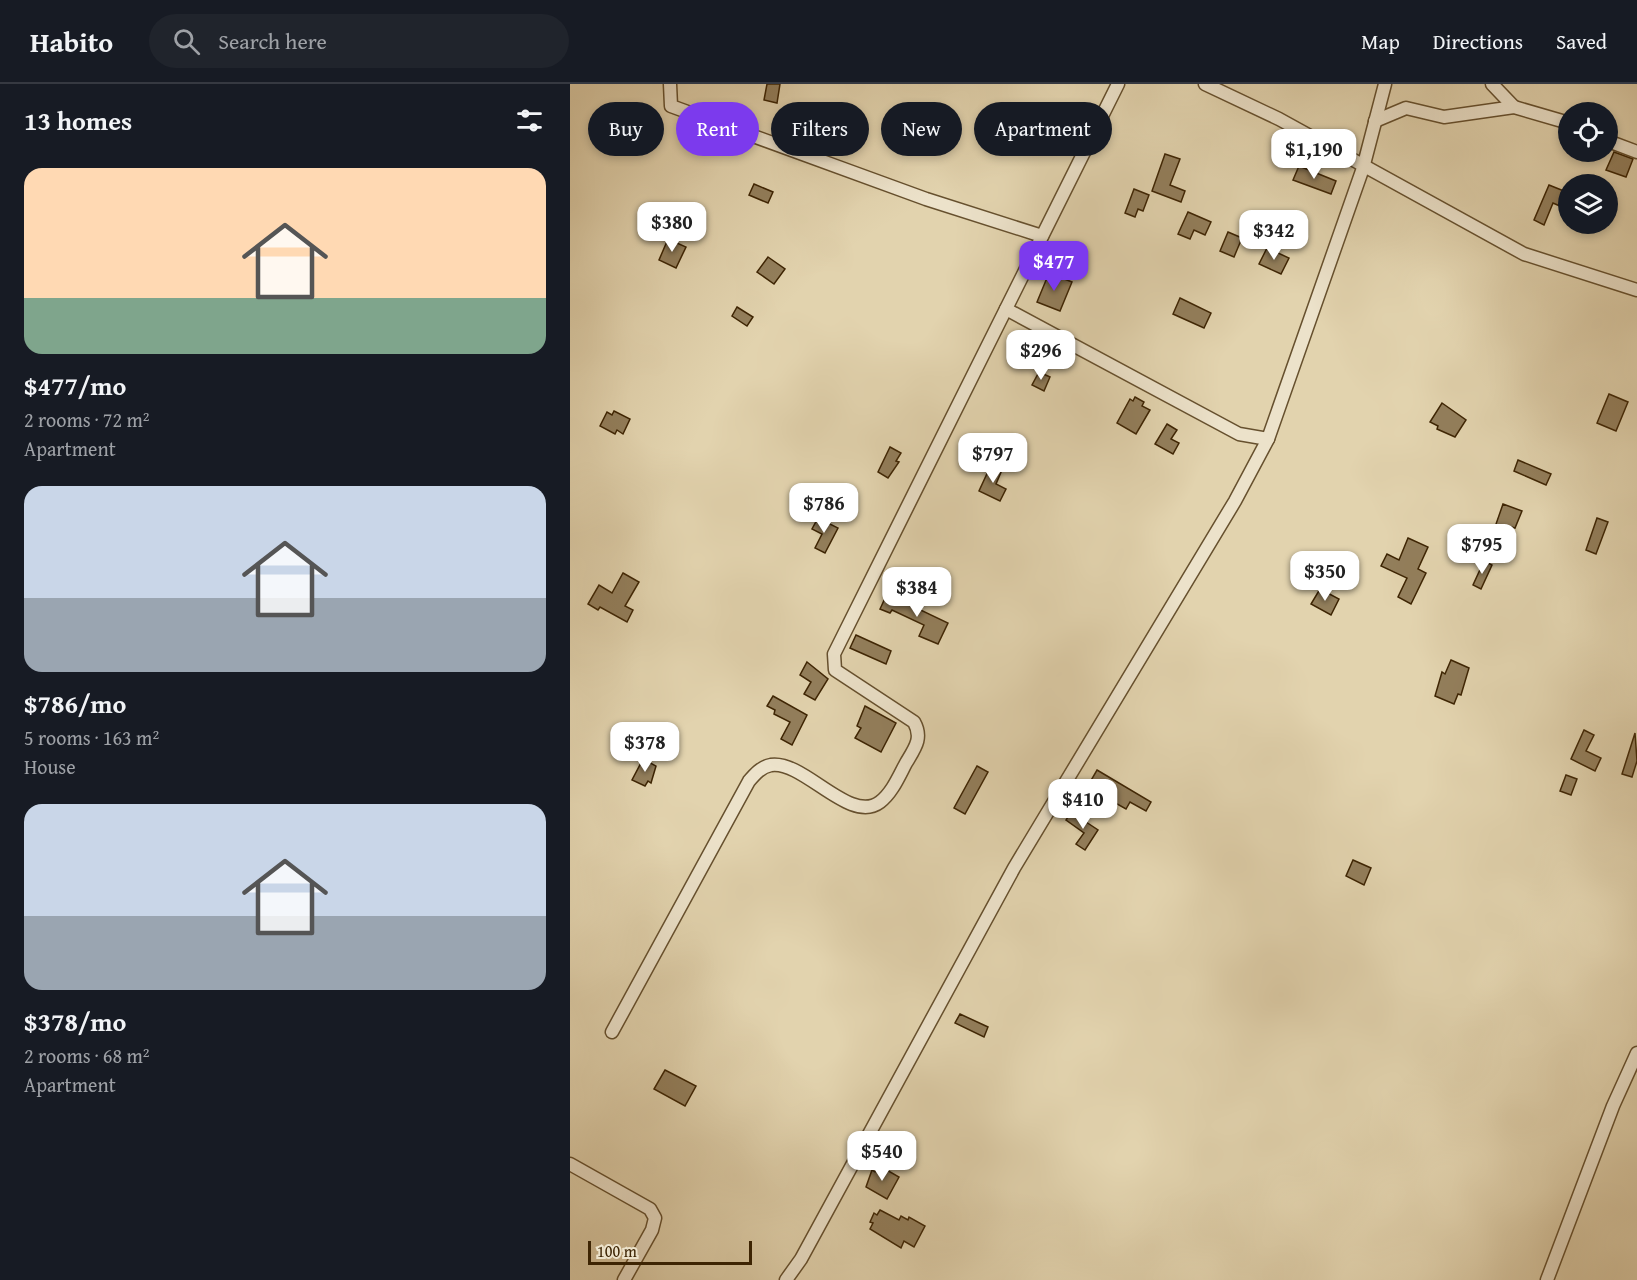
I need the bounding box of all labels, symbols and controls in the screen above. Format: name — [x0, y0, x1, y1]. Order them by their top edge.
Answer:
search box — [149, 14, 569, 68]
text: Habito — [30, 21, 113, 62]
icon: search — [170, 25, 203, 58]
text: Search here — [218, 25, 327, 57]
text: Map — [1361, 26, 1400, 57]
text: Directions — [1433, 26, 1523, 57]
text: Saved — [1556, 26, 1607, 57]
text: 13 homes — [24, 101, 132, 140]
chip: Buy — [588, 102, 664, 156]
chip: Rent — [676, 102, 759, 156]
chip: Filters — [771, 102, 869, 156]
chip: New — [881, 102, 962, 156]
chip: Apartment — [974, 102, 1112, 156]
map controls — [1558, 102, 1618, 234]
button: locate — [1558, 102, 1618, 162]
icon: filters — [513, 104, 546, 137]
pin: $1,190 — [1265, 129, 1363, 180]
text: $1,190 — [1285, 134, 1343, 163]
button: layers — [1558, 174, 1618, 234]
pin: $380 — [636, 202, 708, 253]
icon: home — [231, 207, 339, 315]
text: $380 — [651, 207, 693, 236]
pin: $342 — [1238, 210, 1310, 261]
text: $342 — [1253, 215, 1295, 244]
pin: $477 — [1018, 241, 1090, 292]
text: $477 — [1033, 246, 1075, 275]
pin: $296 — [1005, 330, 1077, 381]
text: $296 — [1020, 335, 1062, 364]
text: $477/mo — [24, 366, 126, 405]
text: 2 rooms · 72 m² — [24, 405, 150, 434]
pin: $797 — [957, 433, 1029, 484]
text: Apartment — [24, 434, 116, 463]
text: $797 — [972, 438, 1014, 467]
pin: $786 — [788, 483, 860, 534]
text: $786 — [803, 488, 845, 517]
pin: $795 — [1446, 524, 1518, 575]
icon: home — [231, 525, 339, 633]
text: $795 — [1461, 529, 1503, 558]
pin: $350 — [1289, 551, 1361, 602]
text: $350 — [1304, 556, 1346, 585]
pin: $384 — [881, 567, 953, 618]
text: $384 — [896, 572, 938, 601]
text: $786/mo — [24, 684, 126, 723]
pin: $378 — [609, 722, 681, 773]
text: 5 rooms · 163 m² — [24, 723, 159, 752]
text: $378 — [624, 727, 666, 756]
text: House — [24, 752, 76, 781]
pin: $410 — [1047, 779, 1119, 830]
text: $410 — [1062, 784, 1104, 813]
icon: home — [231, 843, 339, 951]
text: $378/mo — [24, 1002, 126, 1041]
text: 2 rooms · 68 m² — [24, 1041, 150, 1070]
text: Apartment — [24, 1070, 116, 1099]
pin: $540 — [846, 1131, 918, 1182]
text: $540 — [861, 1136, 903, 1165]
scale bar — [588, 1238, 752, 1266]
text: 100 m — [597, 1239, 637, 1263]

